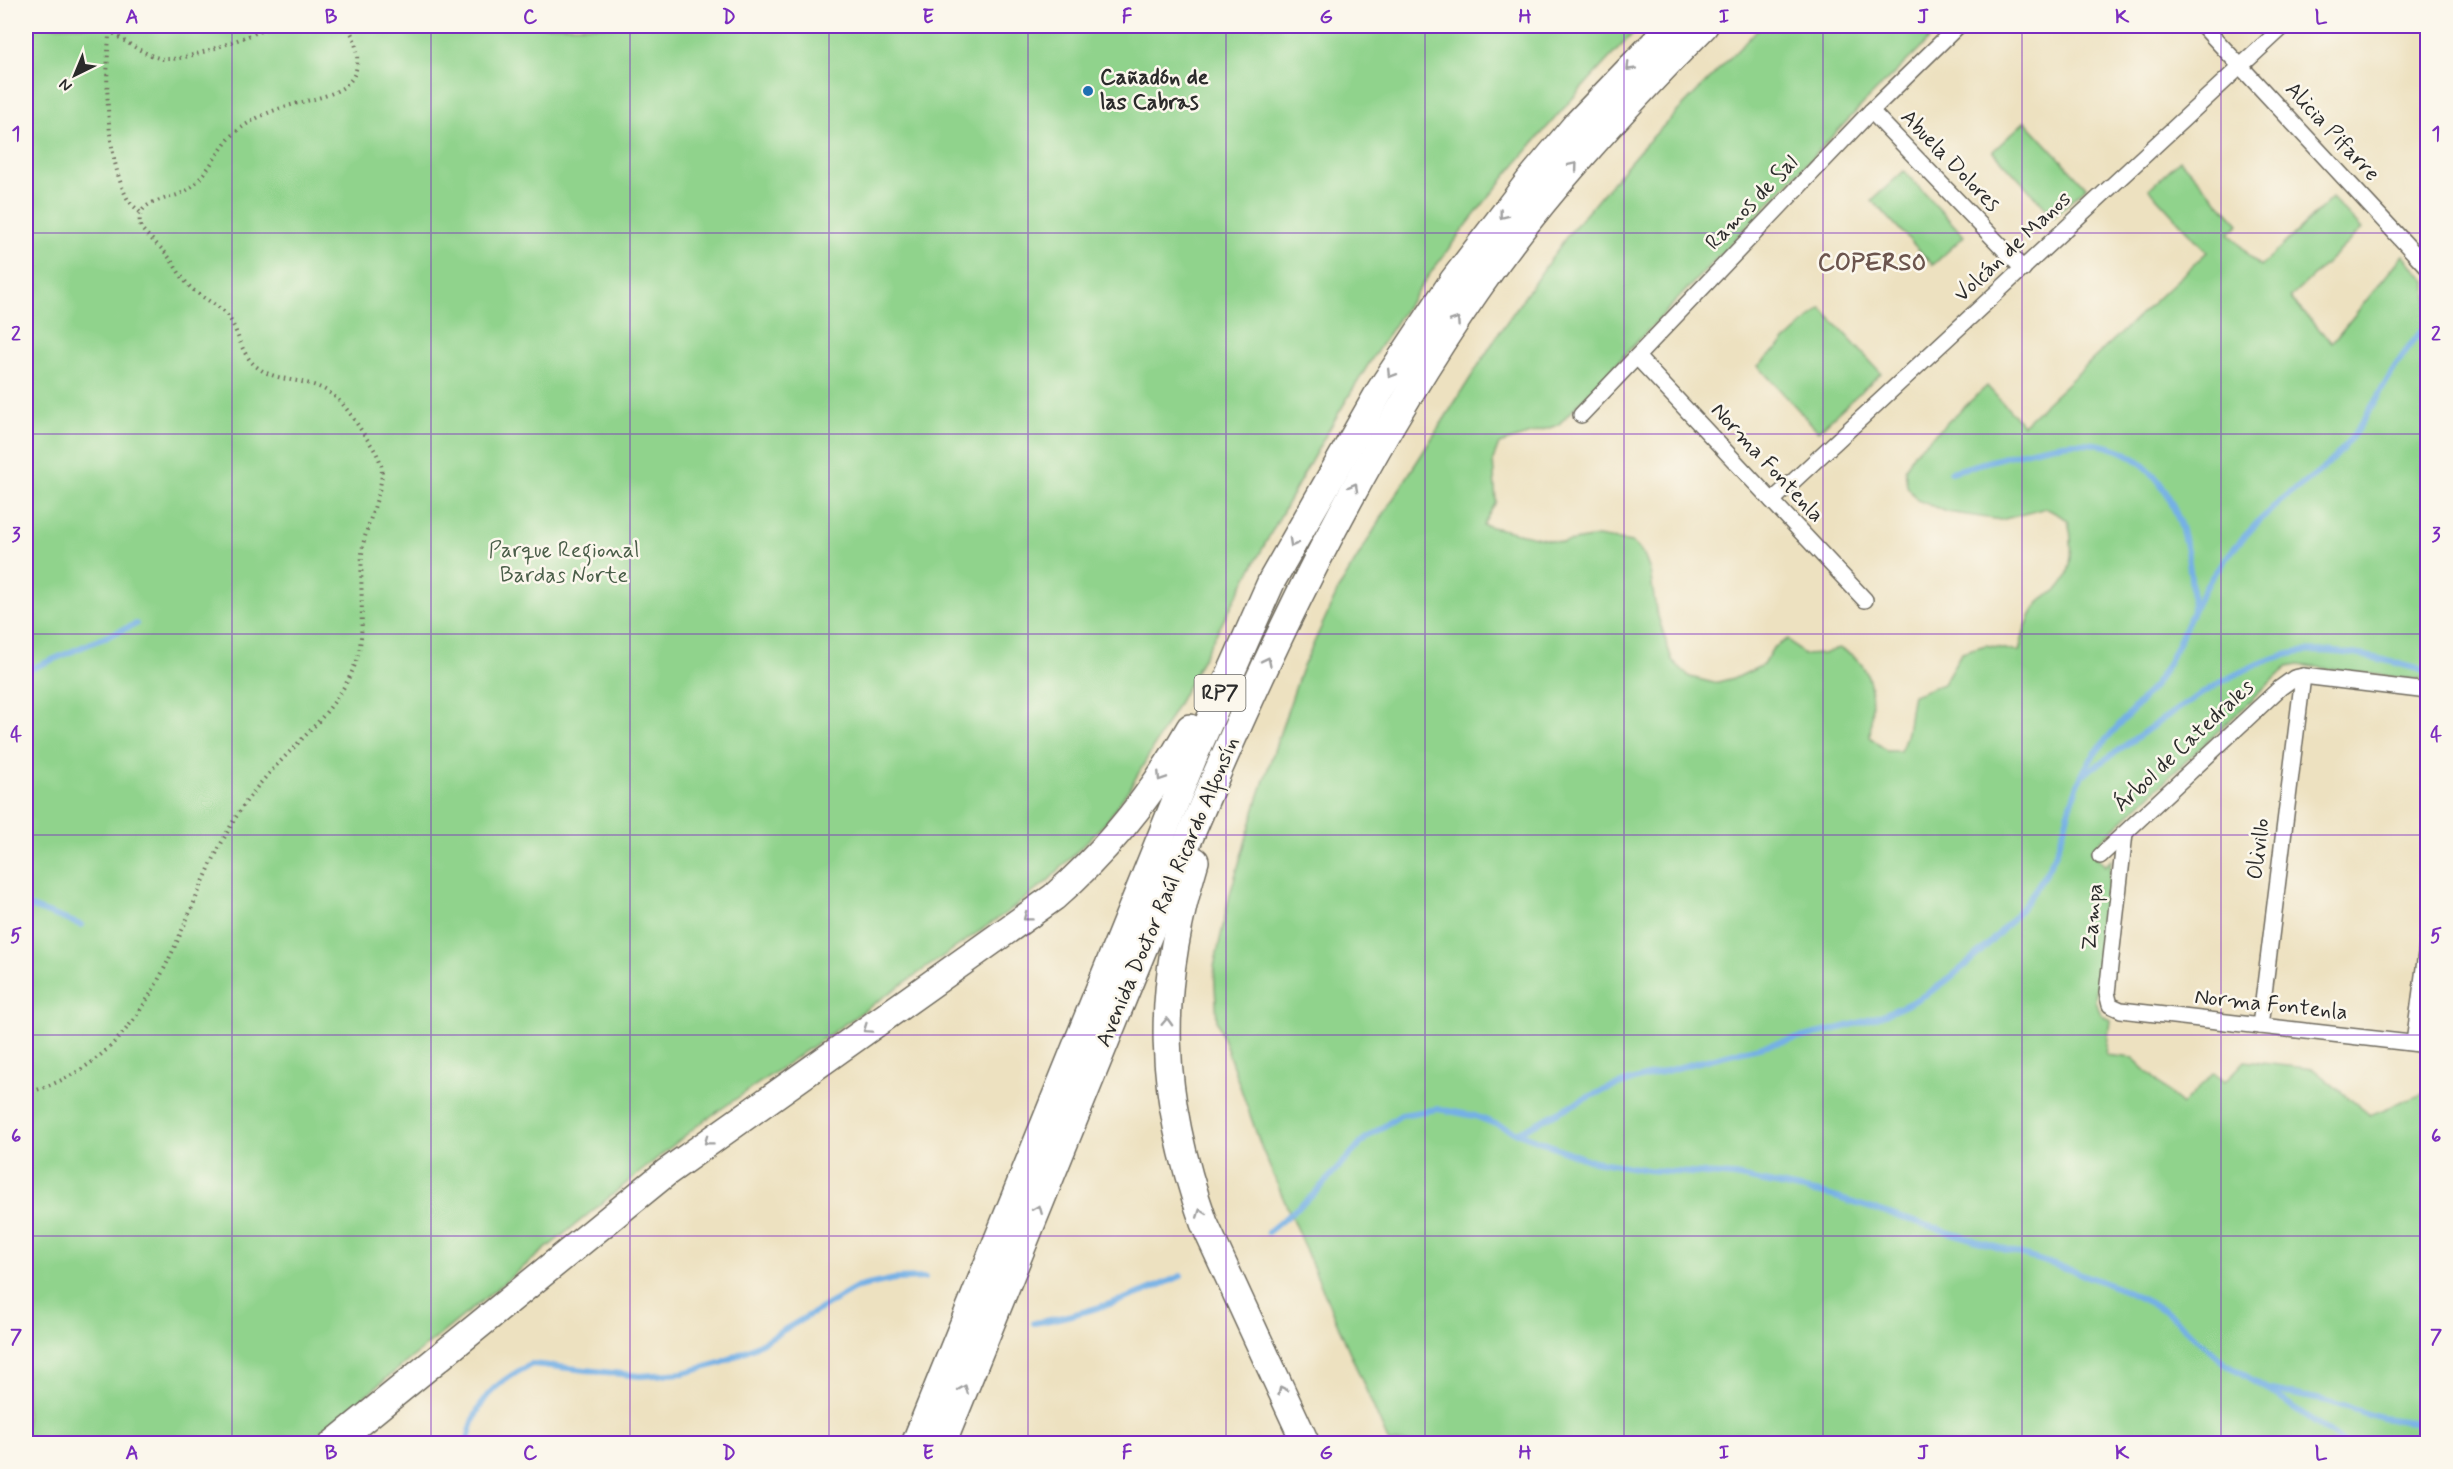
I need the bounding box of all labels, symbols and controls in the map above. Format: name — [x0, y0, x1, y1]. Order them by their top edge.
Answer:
text: A — [125, 4, 139, 31]
text: B — [325, 4, 338, 31]
text: C — [523, 4, 538, 31]
text: D — [722, 4, 736, 31]
text: E — [922, 4, 934, 31]
text: F — [1122, 4, 1133, 31]
text: G — [1319, 4, 1333, 31]
text: H — [1518, 4, 1532, 31]
text: I — [1719, 4, 1729, 31]
text: J — [1917, 4, 1929, 31]
text: K — [2115, 4, 2130, 31]
text: L — [2315, 4, 2328, 31]
north arrow — [45, 45, 105, 105]
one-way arrow — [1627, 60, 1638, 71]
place label: Cañadón de las Cabras — [1100, 64, 1209, 117]
text: N — [55, 74, 77, 96]
street label: Alicia Pifarre — [2279, 76, 2385, 188]
marker: Cañadón de las Cabras — [1081, 84, 1095, 98]
street label: Abuela Dolores — [1894, 104, 2006, 218]
text: 1 — [12, 121, 20, 148]
text: 1 — [2432, 121, 2440, 148]
street label: Ramos de Sal — [1700, 149, 1804, 257]
one-way arrow — [1567, 162, 1578, 173]
street label: Volcán de Manos — [1948, 185, 2078, 309]
one-way arrow — [1499, 208, 1510, 219]
district label: COPERSO — [1818, 248, 1926, 279]
one-way arrow — [1449, 316, 1460, 327]
text: 2 — [11, 321, 21, 348]
text: 2 — [2431, 321, 2441, 348]
one-way arrow — [1386, 368, 1398, 378]
street label: Norma Fontenla — [1704, 397, 1830, 529]
one-way arrow — [1347, 483, 1359, 493]
text: 3 — [11, 522, 21, 549]
text: 3 — [2431, 522, 2441, 549]
one-way arrow — [1289, 536, 1300, 547]
park label: Parque Regional Bardas Norte — [489, 537, 639, 590]
one-way arrow — [1260, 657, 1271, 668]
street label: Árbol de Catedrales — [2107, 673, 2260, 818]
road number: RP7 — [1194, 675, 1246, 711]
text: 4 — [10, 722, 22, 749]
text: 4 — [2430, 722, 2442, 749]
street label: Avenida Doctor Raúl Ricardo Alfonsín — [1090, 732, 1248, 1052]
one-way arrow — [1156, 771, 1168, 781]
street label: Olivillo — [2241, 817, 2277, 881]
street label: Zampa — [2076, 882, 2110, 952]
one-way arrow — [1023, 910, 1034, 921]
text: 5 — [10, 923, 22, 950]
text: 5 — [2430, 923, 2442, 950]
street label: Norma Fontenla — [2193, 983, 2349, 1027]
one-way arrow — [1161, 1018, 1173, 1027]
one-way arrow — [863, 1022, 874, 1033]
text: 6 — [11, 1123, 21, 1150]
text: 6 — [2431, 1123, 2441, 1150]
one-way arrow — [703, 1134, 714, 1145]
one-way arrow — [1031, 1204, 1043, 1215]
one-way arrow — [1195, 1208, 1208, 1219]
text: 7 — [10, 1324, 22, 1351]
text: 7 — [2430, 1324, 2442, 1351]
one-way arrow — [957, 1385, 969, 1396]
one-way arrow — [1277, 1386, 1289, 1397]
text: A — [125, 1440, 139, 1467]
text: B — [325, 1440, 338, 1467]
text: C — [523, 1440, 538, 1467]
text: D — [722, 1440, 736, 1467]
text: E — [922, 1440, 934, 1467]
text: F — [1122, 1440, 1133, 1467]
text: G — [1319, 1440, 1333, 1467]
text: H — [1518, 1440, 1532, 1467]
text: I — [1719, 1440, 1729, 1467]
text: J — [1917, 1440, 1929, 1467]
text: K — [2115, 1440, 2130, 1467]
text: L — [2315, 1440, 2328, 1467]

